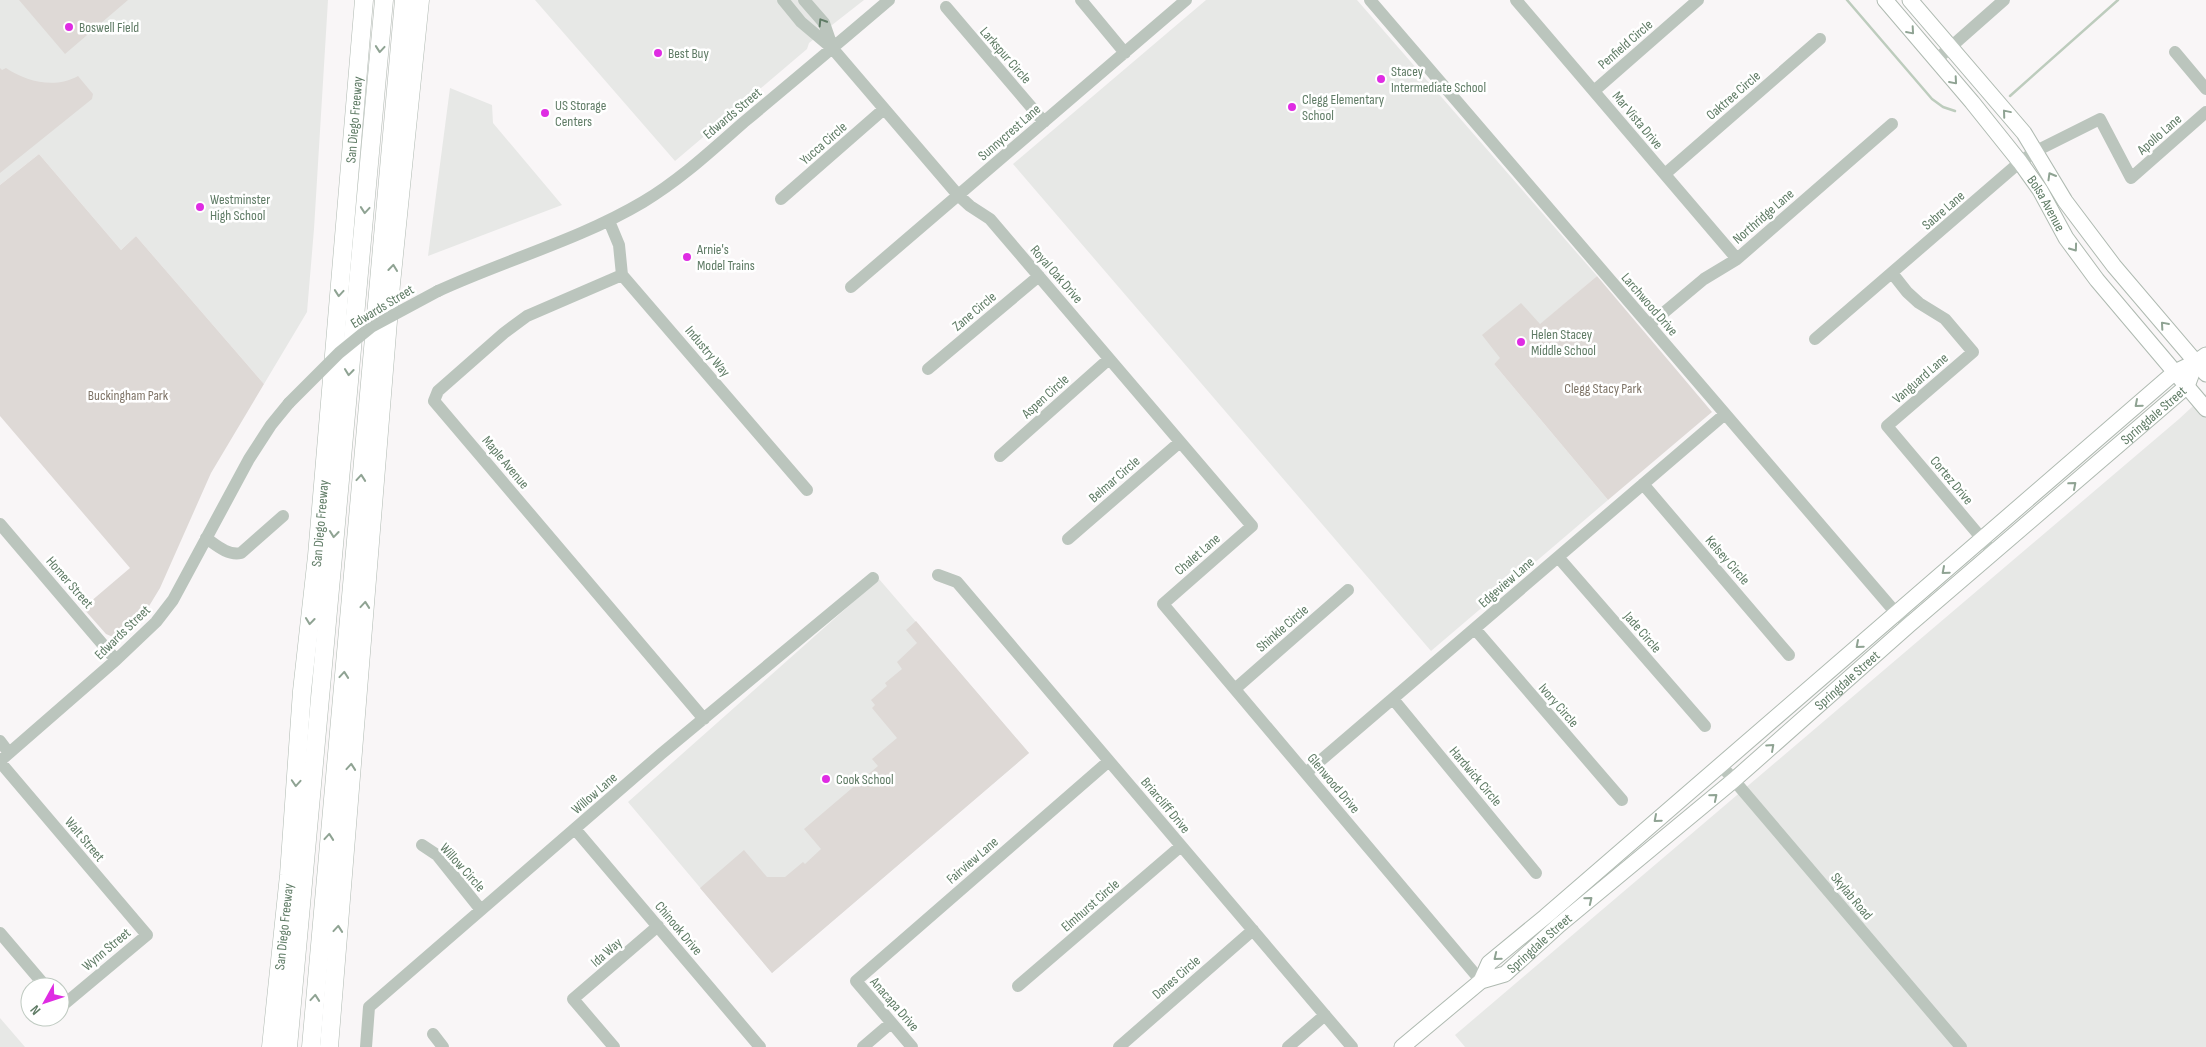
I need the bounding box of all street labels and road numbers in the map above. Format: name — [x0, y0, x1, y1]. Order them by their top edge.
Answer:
street label: Penfield Circle — [1594, 16, 1656, 73]
street label: Larkspur Circle — [976, 23, 1035, 87]
street label: Oaktree Circle — [1703, 67, 1764, 123]
street label: San Diego Freeway — [342, 75, 367, 164]
street label: Edwards Street — [700, 84, 765, 143]
street label: Mar Vista Drive — [1609, 88, 1667, 153]
street label: Sunnycrest Lane — [974, 100, 1044, 164]
street label: Apollo Lane — [2133, 110, 2185, 159]
street label: Yucca Circle — [796, 118, 850, 168]
street label: Bolsa Avenue — [2023, 172, 2069, 234]
street label: Northridge Lane — [1729, 185, 1797, 248]
street label: Sabre Lane — [1918, 187, 1968, 234]
street label: Royal Oak Drive — [1027, 242, 1087, 307]
street label: Larchwood Drive — [1618, 269, 1682, 339]
street label: Edwards Street — [347, 281, 417, 332]
street label: Zane Circle — [949, 288, 1000, 335]
street label: Industry Way — [682, 322, 734, 381]
street label: Vanguard Lane — [1889, 350, 1952, 407]
street label: Aspen Circle — [1017, 371, 1072, 423]
street label: Springdale Street — [2117, 382, 2190, 448]
street label: Maple Avenue — [478, 432, 533, 492]
street label: Belmar Circle — [1085, 453, 1143, 506]
street label: Cortez Drive — [1926, 453, 1977, 508]
street label: San Diego Freeway — [308, 479, 332, 568]
street label: Chalet Lane — [1171, 530, 1224, 579]
street label: Kelsey Circle — [1702, 532, 1754, 588]
street label: Homer Street — [42, 553, 97, 612]
street label: Edgeview Lane — [1475, 554, 1538, 611]
street label: Shinkle Circle — [1253, 601, 1312, 656]
street label: Edwards Street — [91, 602, 154, 663]
street label: Jade Circle — [1619, 608, 1665, 656]
street label: Springdale Street — [1811, 647, 1883, 714]
street label: Ivory Circle — [1535, 680, 1582, 731]
street label: Hardwick Circle — [1446, 743, 1506, 810]
street label: Glenwood Drive — [1304, 750, 1364, 817]
street label: Willow Lane — [568, 769, 621, 818]
street label: Briarcliff Drive — [1137, 774, 1194, 837]
street label: Walt Street — [61, 814, 108, 865]
street label: Fairview Lane — [943, 833, 1002, 887]
street label: Willow Circle — [436, 839, 489, 895]
street label: Skylab Road — [1827, 869, 1876, 923]
street label: Elmhurst Circle — [1058, 875, 1123, 935]
street label: San Diego Freeway — [271, 882, 297, 971]
street label: Chinook Drive — [651, 898, 706, 959]
street label: Springdale Street — [1504, 910, 1575, 977]
street label: Wynn Street — [79, 924, 134, 975]
street label: Ida Way — [587, 934, 626, 971]
street label: Danes Circle — [1149, 952, 1204, 1003]
street label: Anacapa Drive — [866, 973, 923, 1035]

